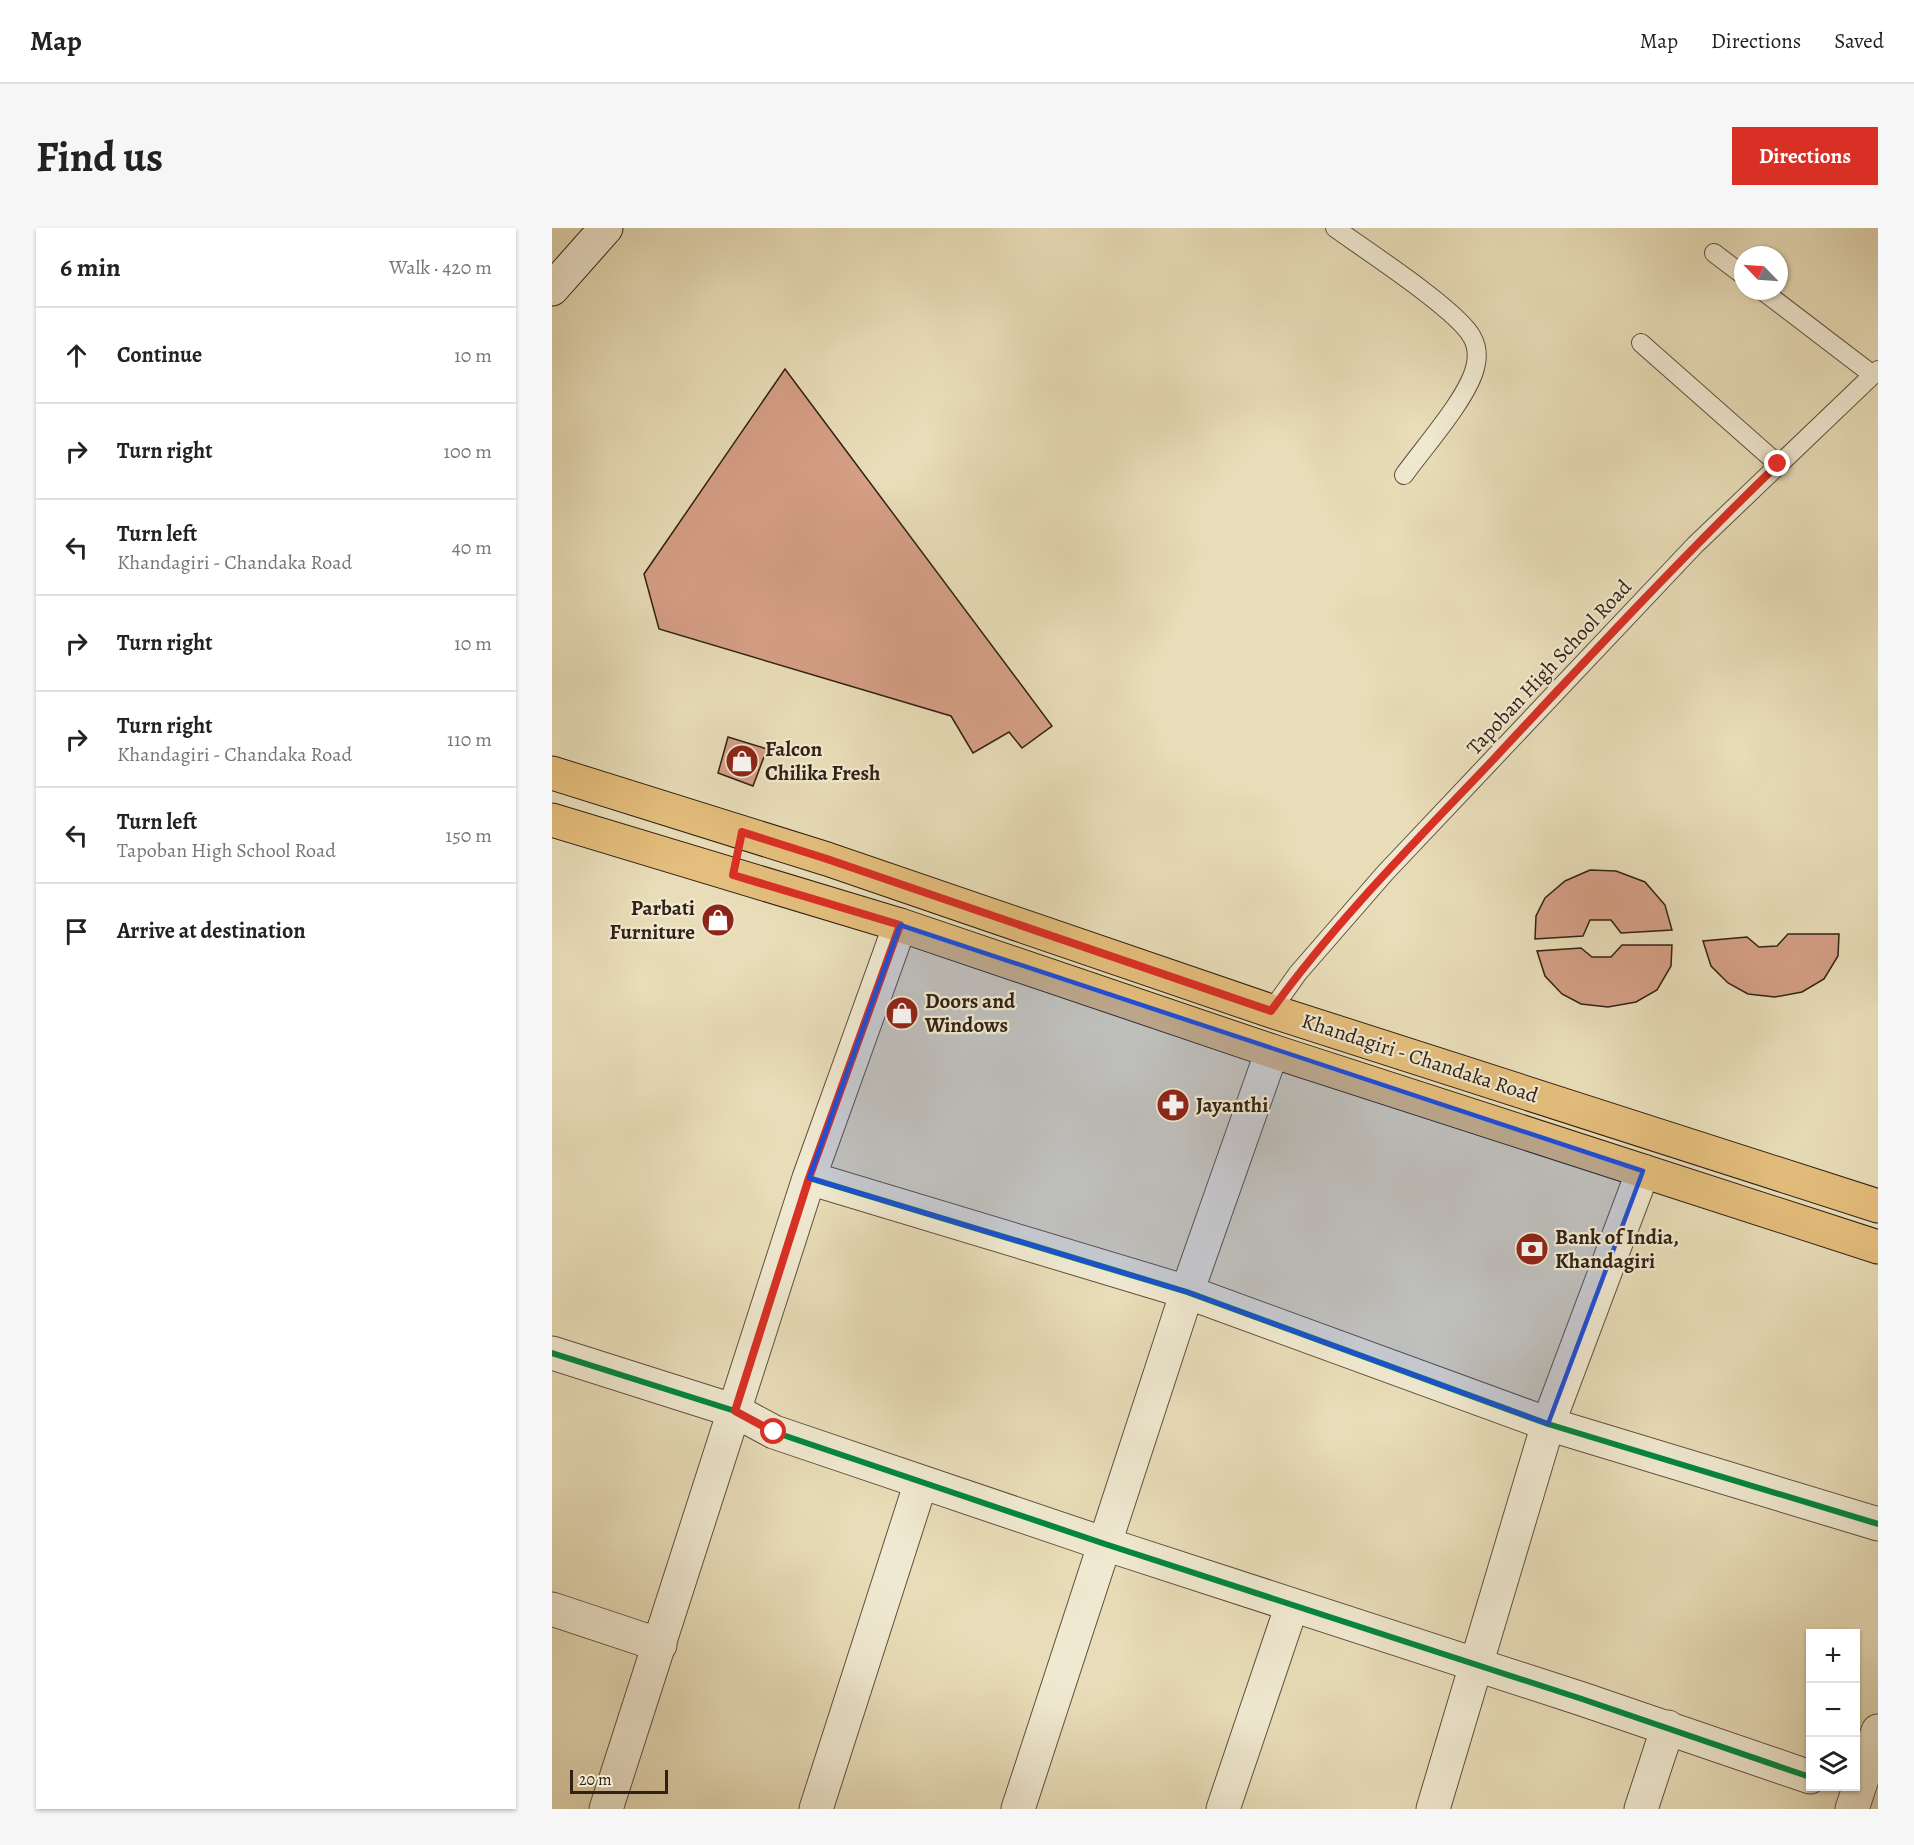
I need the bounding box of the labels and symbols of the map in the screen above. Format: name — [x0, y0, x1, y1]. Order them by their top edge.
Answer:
north arrow — [1734, 246, 1788, 300]
route end — [1764, 450, 1790, 476]
street label: Tapoban High School Road — [1460, 573, 1638, 761]
place label: Falcon Chilika Fresh — [765, 735, 880, 787]
shop icon: Falcon Chilika Fresh — [724, 743, 760, 779]
place label: Parbati Furniture — [609, 894, 695, 946]
shop icon: Parbati Furniture — [700, 902, 736, 938]
place label: Doors and Windows — [924, 987, 1016, 1039]
shop icon: Doors and Windows — [884, 995, 920, 1031]
street label: Khandagiri - Chandaka Road — [1298, 1007, 1542, 1110]
pharmacy icon: Jayanthi — [1155, 1087, 1191, 1123]
place label: Jayanthi — [1196, 1091, 1268, 1119]
place label: Bank of India, Khandagiri — [1555, 1223, 1679, 1275]
bank icon: Bank of India, Khandagiri — [1514, 1231, 1550, 1267]
route start — [760, 1418, 786, 1444]
scale bar — [570, 1767, 668, 1794]

